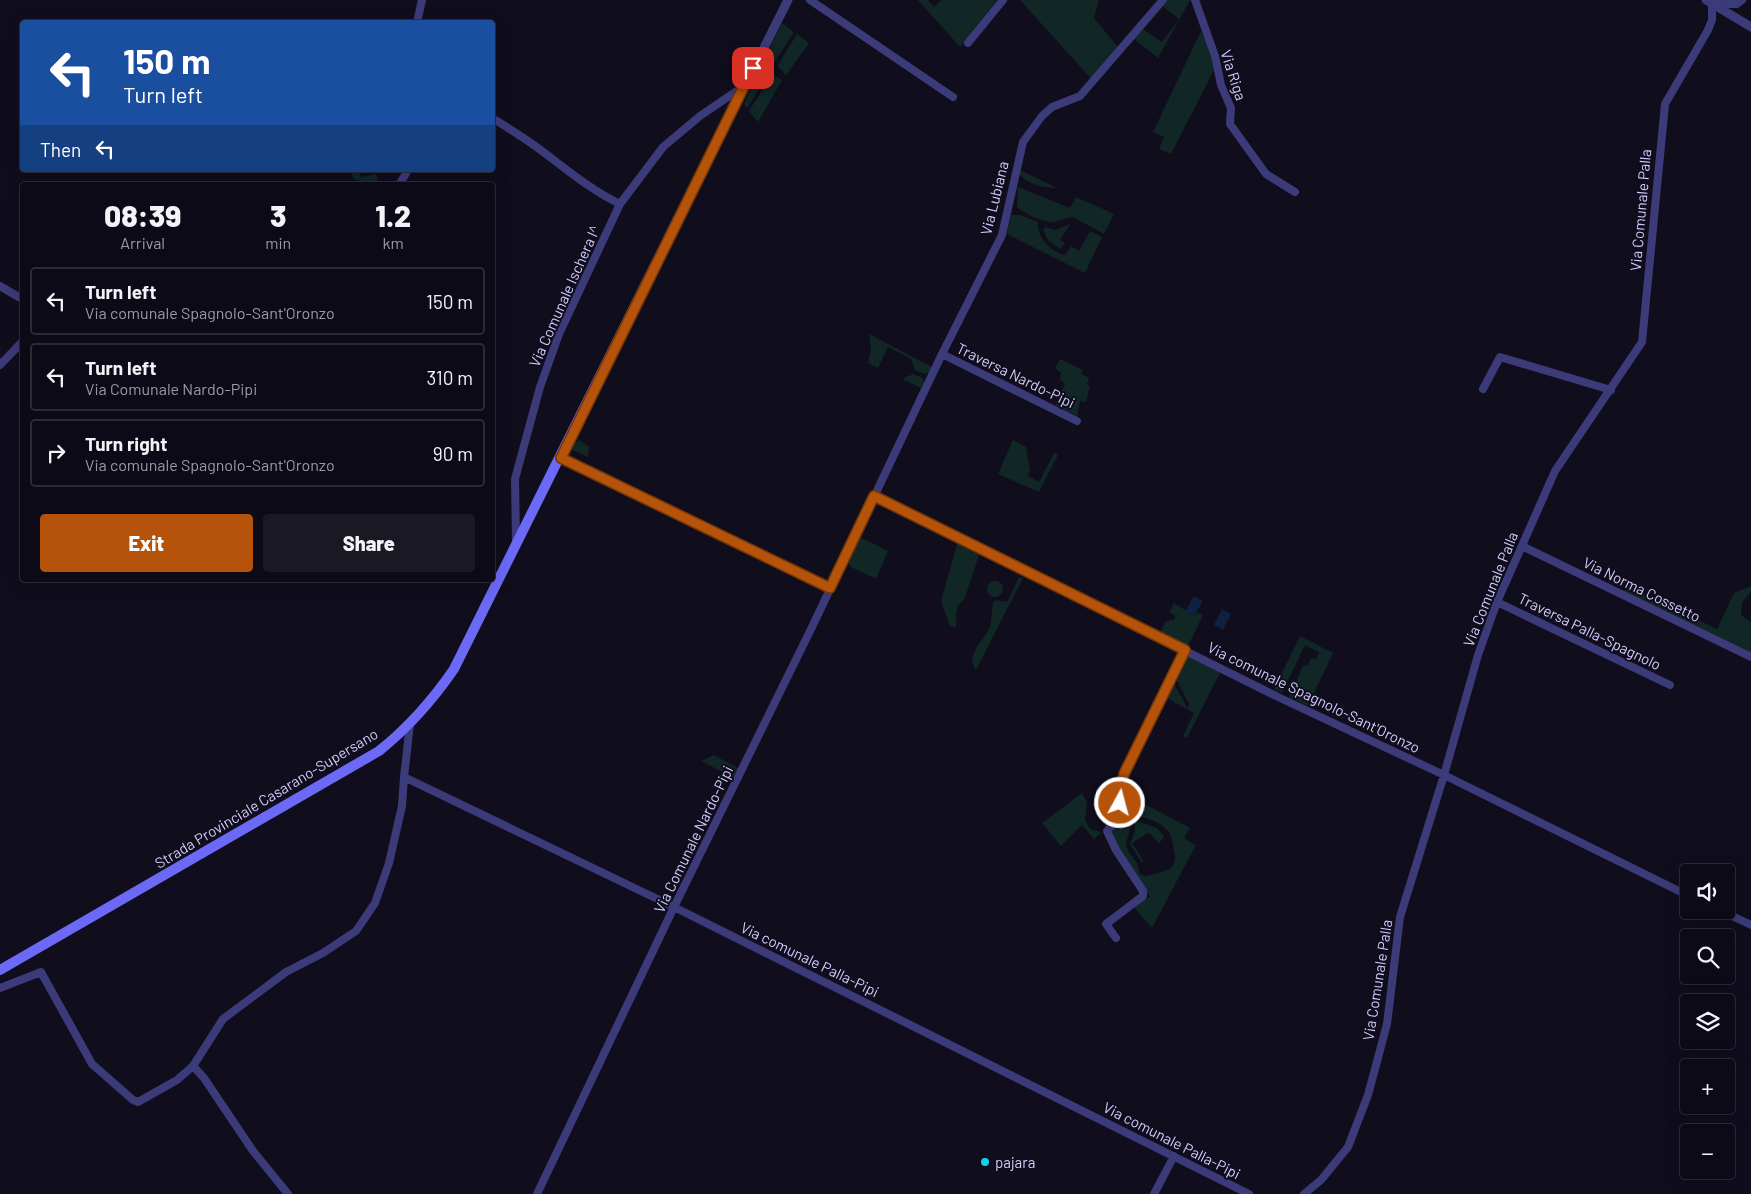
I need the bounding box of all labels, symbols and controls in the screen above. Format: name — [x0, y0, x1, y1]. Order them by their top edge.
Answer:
text: 150 m — [123, 39, 210, 81]
icon: left — [40, 40, 105, 105]
pin — [732, 47, 774, 89]
street label: Via Riga — [1217, 47, 1251, 103]
icon: arrive — [739, 54, 767, 82]
text: Turn left — [123, 81, 203, 107]
icon: left — [91, 135, 119, 163]
text: Then — [40, 138, 81, 161]
street label: Via Comunale Palla — [1626, 148, 1654, 272]
street label: Via Lubiana — [976, 159, 1012, 237]
text: 08:39 — [104, 197, 181, 233]
text: 3 — [270, 197, 286, 233]
text: 1.2 — [375, 197, 411, 233]
street label: Via Comunale Ischera I^ — [525, 222, 603, 369]
text: Arrival — [120, 233, 165, 252]
text: min — [265, 233, 291, 252]
text: km — [382, 233, 404, 252]
text: Turn left — [85, 280, 156, 303]
icon: left — [42, 287, 70, 315]
text: 150 m — [426, 290, 473, 313]
text: Via comunale Spagnolo-Sant'Oronzo — [85, 303, 335, 322]
street label: Traversa Nardo-Pipi — [954, 339, 1078, 411]
text: Turn left — [85, 356, 156, 379]
icon: left — [42, 363, 70, 391]
text: 310 m — [426, 366, 473, 389]
text: Via Comunale Nardo-Pipi — [85, 379, 257, 398]
text: Turn right — [85, 432, 167, 455]
icon: right — [42, 439, 70, 467]
text: 90 m — [433, 442, 473, 465]
text: Via comunale Spagnolo-Sant'Oronzo — [85, 455, 335, 474]
button: Exit — [40, 514, 253, 572]
button: Share — [263, 514, 475, 572]
street label: Via Comunale Palla — [1459, 529, 1521, 649]
street label: Via Norma Cossetto — [1580, 553, 1704, 625]
street label: Traversa Palla-Spagnolo — [1516, 589, 1664, 673]
street label: Via comunale Spagnolo-Sant'Oronzo — [1205, 638, 1423, 756]
street label: Strada Provinciale Casarano-Supersano — [151, 724, 381, 872]
street label: Via Comunale Nardo-Pipi — [650, 762, 736, 916]
position arrow — [1093, 776, 1145, 828]
map controls — [1680, 864, 1735, 1179]
button: sound — [1680, 864, 1735, 919]
street label: Via comunale Palla-Pipi — [738, 918, 882, 1000]
street label: Via Comunale Palla — [1359, 918, 1395, 1042]
button: search — [1680, 929, 1735, 984]
button: layers — [1680, 994, 1735, 1049]
button: + — [1680, 1059, 1735, 1114]
street label: Via comunale Palla-Pipi — [1100, 1098, 1244, 1182]
button: − — [1680, 1124, 1735, 1179]
place label: pajara — [995, 1153, 1035, 1171]
marker: pajara — [979, 1156, 991, 1168]

